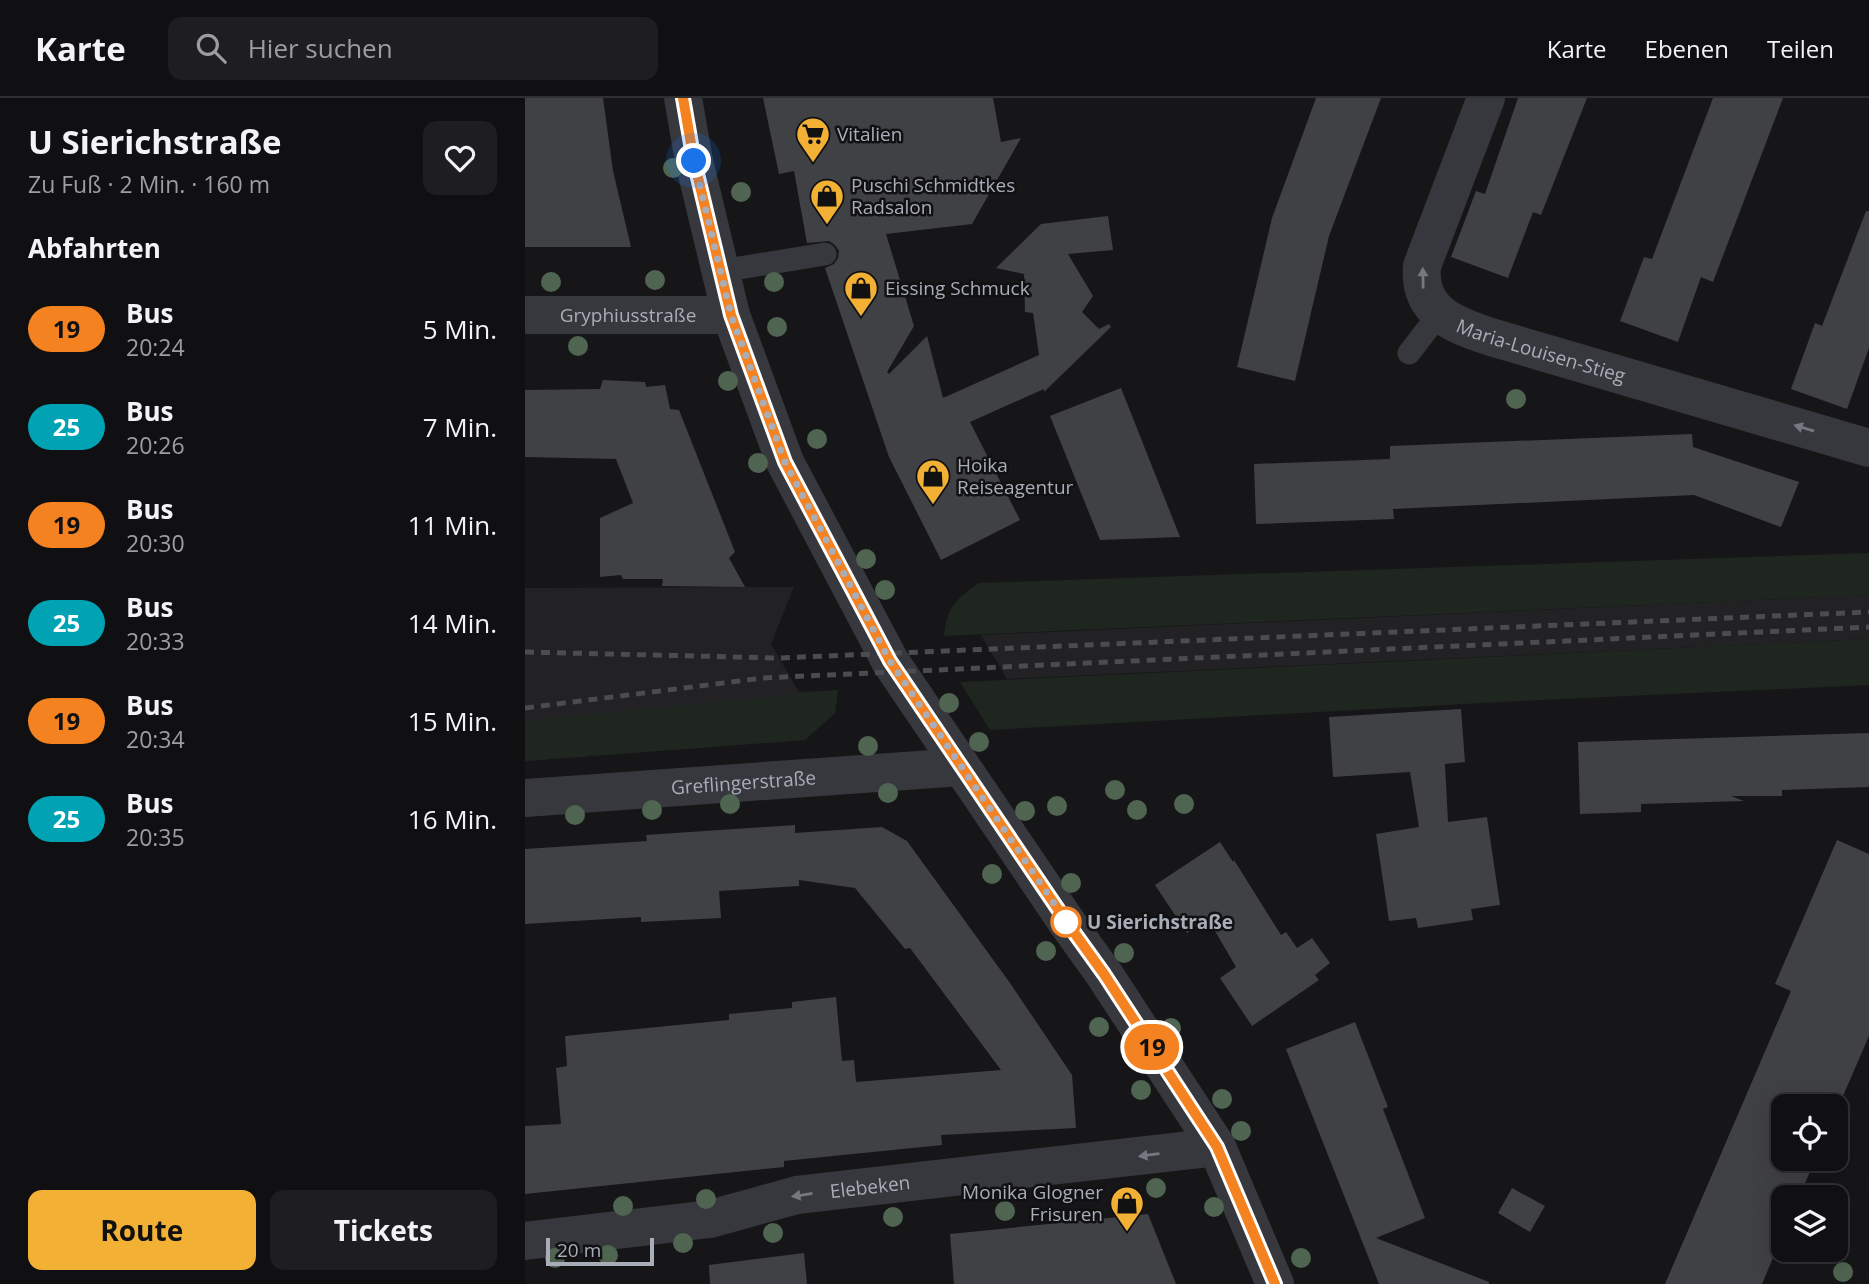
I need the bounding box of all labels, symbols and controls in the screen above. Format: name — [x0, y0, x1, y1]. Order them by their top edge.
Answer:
search box — [168, 17, 658, 80]
text: Karte — [35, 26, 126, 71]
icon: search — [192, 29, 230, 67]
text: Hier suchen — [248, 30, 393, 66]
text: Karte — [1547, 32, 1607, 65]
text: Ebenen — [1645, 32, 1729, 65]
text: Teilen — [1767, 32, 1834, 65]
supermarket icon: Vitalien — [794, 115, 832, 164]
text: U Sierichstraße — [28, 119, 282, 164]
button: heart — [423, 121, 497, 195]
place label: Vitalien — [837, 121, 902, 147]
your location — [676, 143, 711, 178]
text: Zu Fuß · 2 Min. · 160 m — [28, 168, 270, 200]
place label: Puschi Schmidtkes Radsalon — [851, 172, 1015, 220]
shop icon: Puschi Schmidtkes Radsalon — [808, 177, 846, 226]
text: Abfahrten — [28, 230, 161, 266]
one-way arrow — [1417, 267, 1428, 289]
shop icon: Eissing Schmuck — [842, 269, 880, 318]
place label: Eissing Schmuck — [885, 275, 1030, 301]
text: Bus — [126, 295, 173, 331]
street label: Gryphiusstraße — [560, 302, 696, 328]
text: 5 Min. — [423, 311, 497, 347]
text: 19 — [53, 312, 80, 345]
street label: Maria-Louisen-Stieg — [1452, 313, 1629, 389]
text: 20:24 — [126, 331, 185, 363]
text: Bus — [126, 393, 173, 429]
text: 7 Min. — [423, 409, 497, 445]
text: 25 — [53, 410, 80, 443]
one-way arrow — [1793, 422, 1814, 432]
text: 20:26 — [126, 429, 185, 461]
place label: Hoika Reiseagentur — [957, 452, 1074, 500]
shop icon: Hoika Reiseagentur — [914, 457, 952, 506]
text: Bus — [126, 491, 173, 527]
text: 11 Min. — [408, 507, 497, 543]
text: 19 — [53, 508, 80, 541]
text: 20:30 — [126, 527, 185, 559]
text: Bus — [126, 589, 173, 625]
text: 14 Min. — [408, 605, 497, 641]
text: 25 — [53, 606, 80, 639]
text: 20:33 — [126, 625, 185, 657]
text: Bus — [126, 687, 173, 723]
text: 15 Min. — [408, 703, 497, 739]
text: 19 — [53, 704, 80, 737]
text: 20:34 — [126, 723, 185, 755]
street label: Greflingerstraße — [670, 764, 817, 801]
text: Bus — [126, 785, 173, 821]
text: 16 Min. — [408, 801, 497, 837]
text: 25 — [53, 802, 80, 835]
text: 20:35 — [126, 821, 185, 853]
marker: U Sierichstraße — [1051, 907, 1081, 937]
place label: U Sierichstraße — [1087, 909, 1233, 935]
line badge: 19 — [1121, 1024, 1183, 1070]
text: 19 — [1138, 1030, 1166, 1063]
map controls — [1771, 1094, 1848, 1262]
button: locate — [1771, 1094, 1848, 1171]
one-way arrow — [1138, 1149, 1160, 1160]
street label: Elebeken — [828, 1169, 912, 1204]
place label: Monika Glogner Frisuren — [962, 1179, 1103, 1227]
shop icon: Monika Glogner Frisuren — [1108, 1184, 1146, 1233]
button: layers — [1771, 1185, 1848, 1262]
button: Route — [28, 1190, 256, 1270]
button: Tickets — [270, 1190, 497, 1270]
one-way arrow — [790, 1190, 812, 1201]
scale bar — [546, 1235, 655, 1267]
text: 20 m — [557, 1237, 601, 1263]

